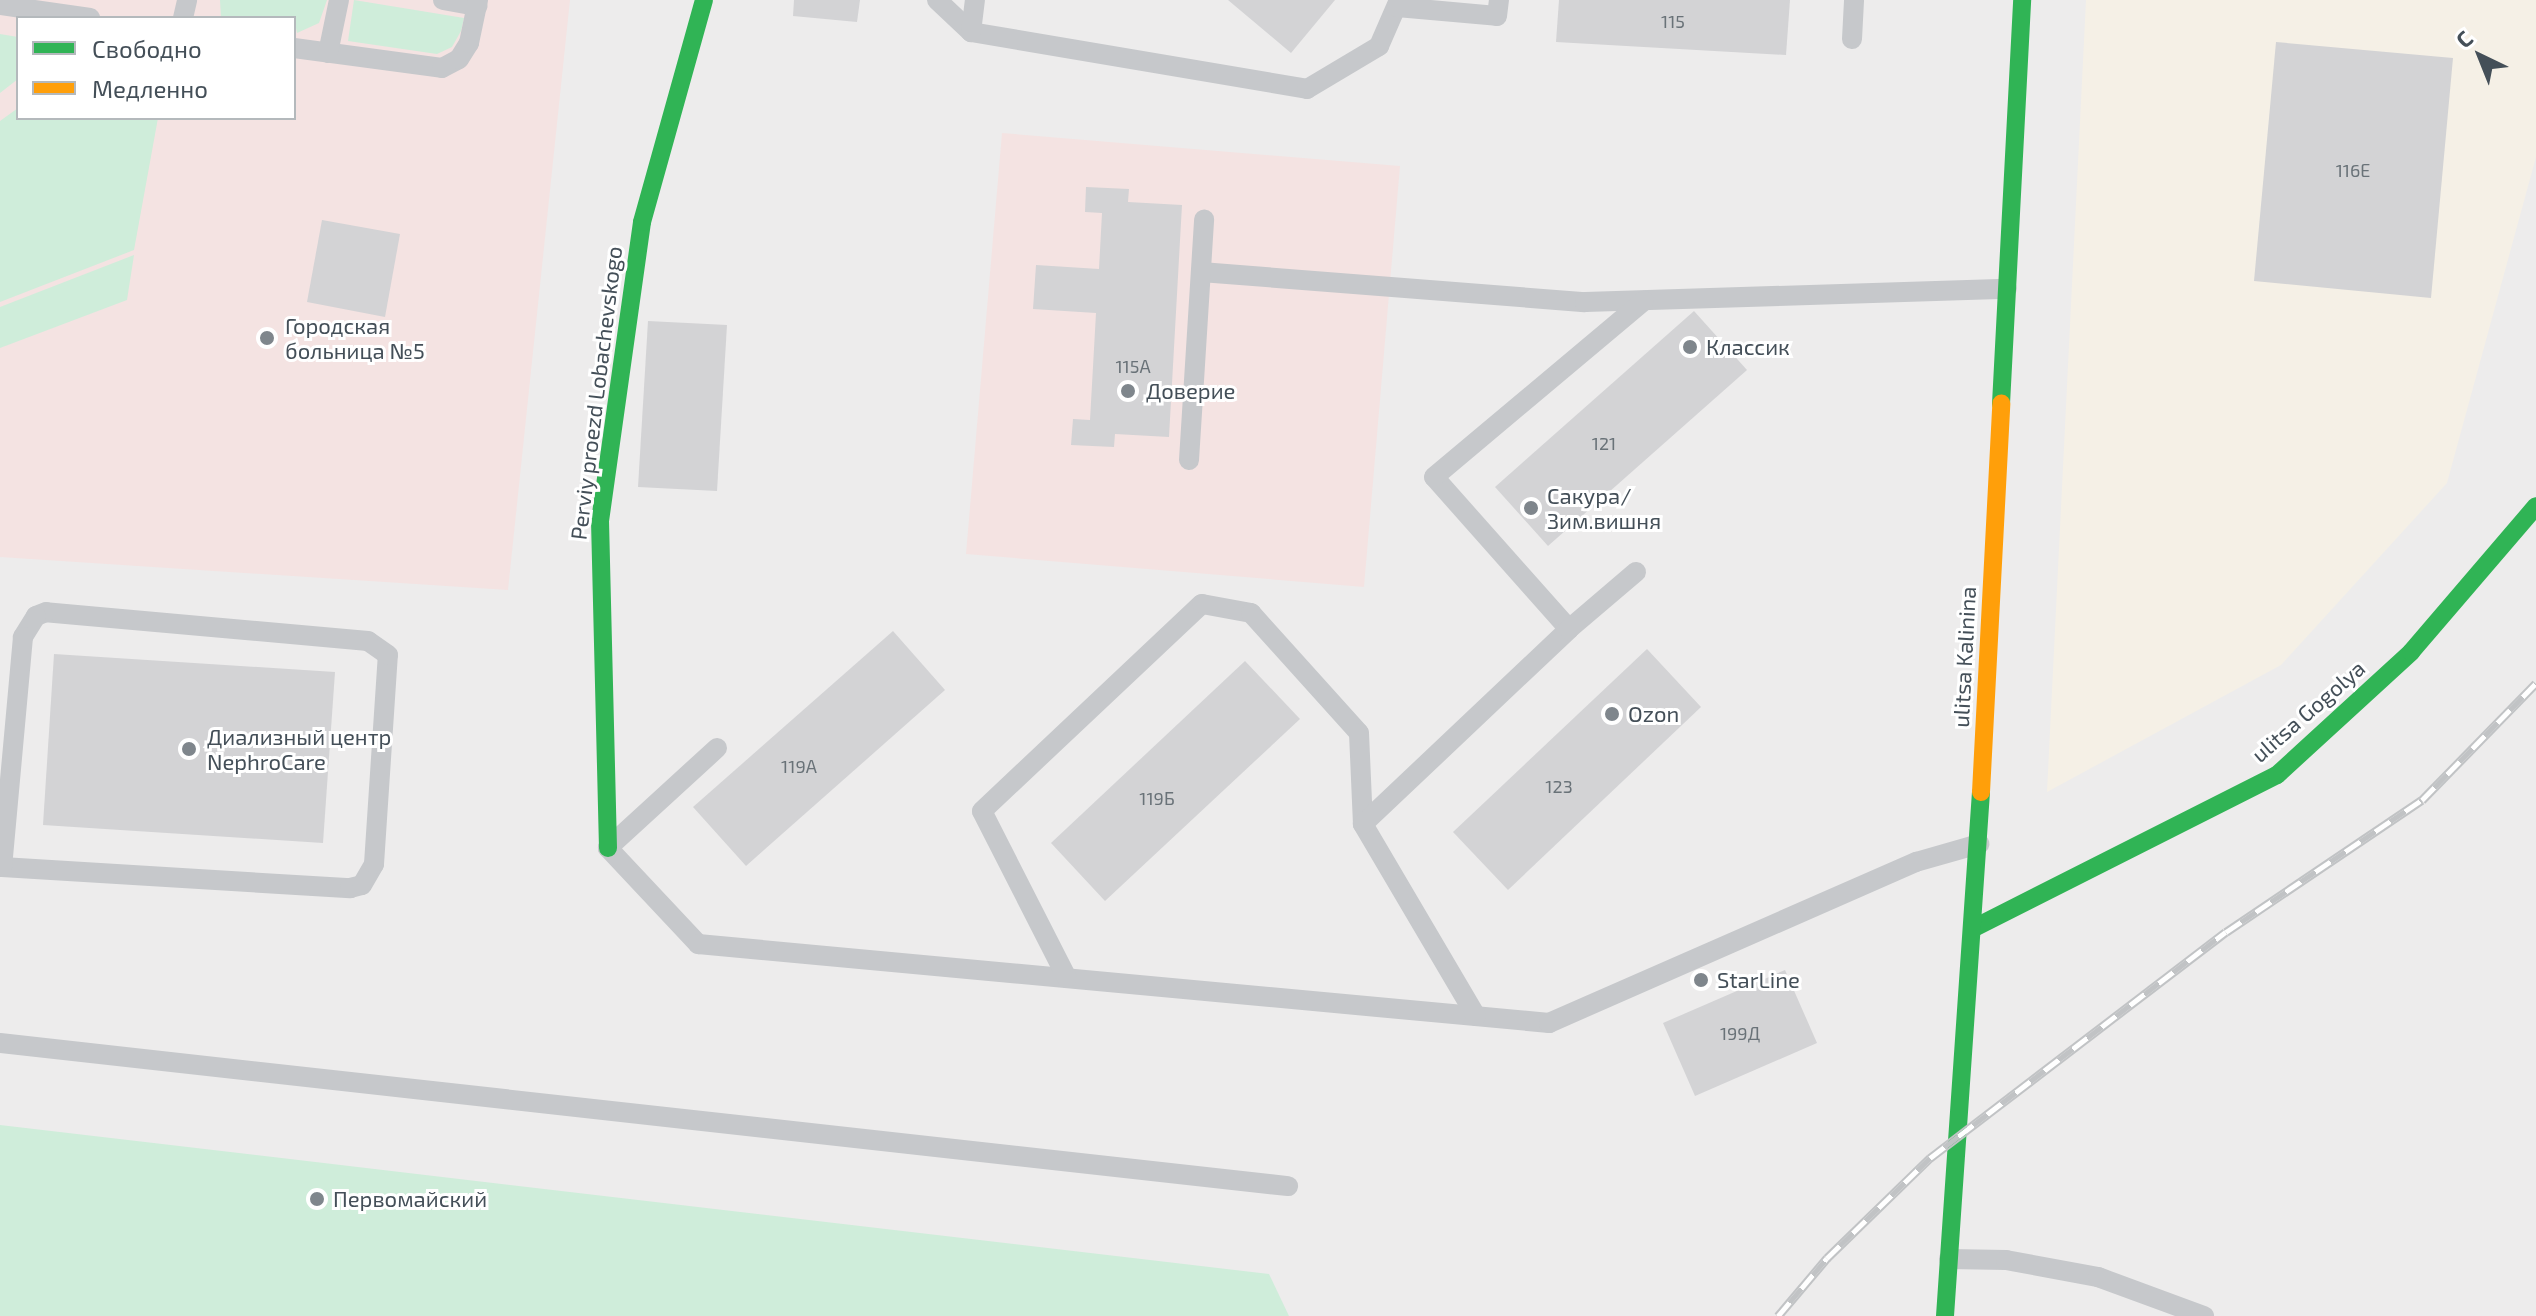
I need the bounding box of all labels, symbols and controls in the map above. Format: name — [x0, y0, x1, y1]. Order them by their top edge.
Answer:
house number: 115 — [1661, 10, 1685, 32]
legend — [16, 16, 296, 120]
north arrow — [2440, 16, 2520, 96]
text: С — [2450, 25, 2477, 52]
text: Свободно — [92, 34, 202, 63]
text: Медленно — [92, 74, 208, 103]
house number: 116Е — [2336, 159, 2370, 181]
street label: Perviy proezd Lobachevskogo — [565, 244, 627, 542]
place label: Городская больница №5 — [285, 312, 425, 364]
marker: Городская больница №5 — [256, 327, 278, 349]
place label: Классик — [1706, 334, 1790, 360]
marker: Классик — [1681, 338, 1699, 356]
house number: 115А — [1115, 355, 1151, 377]
place label: Доверие — [1146, 378, 1235, 404]
marker: Доверие — [1117, 380, 1139, 402]
house number: 121 — [1592, 432, 1616, 454]
place label: Сакура/ Зим.вишня — [1547, 482, 1661, 534]
marker: Сакура/ Зим.вишня — [1522, 499, 1540, 517]
street label: ulitsa Kalinina — [1947, 586, 1981, 728]
street label: ulitsa Gogolya — [2246, 655, 2370, 767]
place label: Ozon — [1628, 701, 1679, 727]
marker: Ozon — [1603, 705, 1621, 723]
place label: Диализный центр NephroCare — [207, 723, 391, 774]
marker: Диализный центр NephroCare — [178, 738, 200, 760]
house number: 119А — [781, 755, 817, 777]
house number: 123 — [1545, 775, 1573, 797]
house number: 119Б — [1139, 787, 1175, 809]
place label: StarLine — [1717, 967, 1800, 993]
marker: StarLine — [1692, 971, 1710, 989]
house number: 199Д — [1720, 1022, 1760, 1044]
place label: Первомайский — [333, 1186, 487, 1212]
marker: Первомайский — [308, 1190, 326, 1208]

